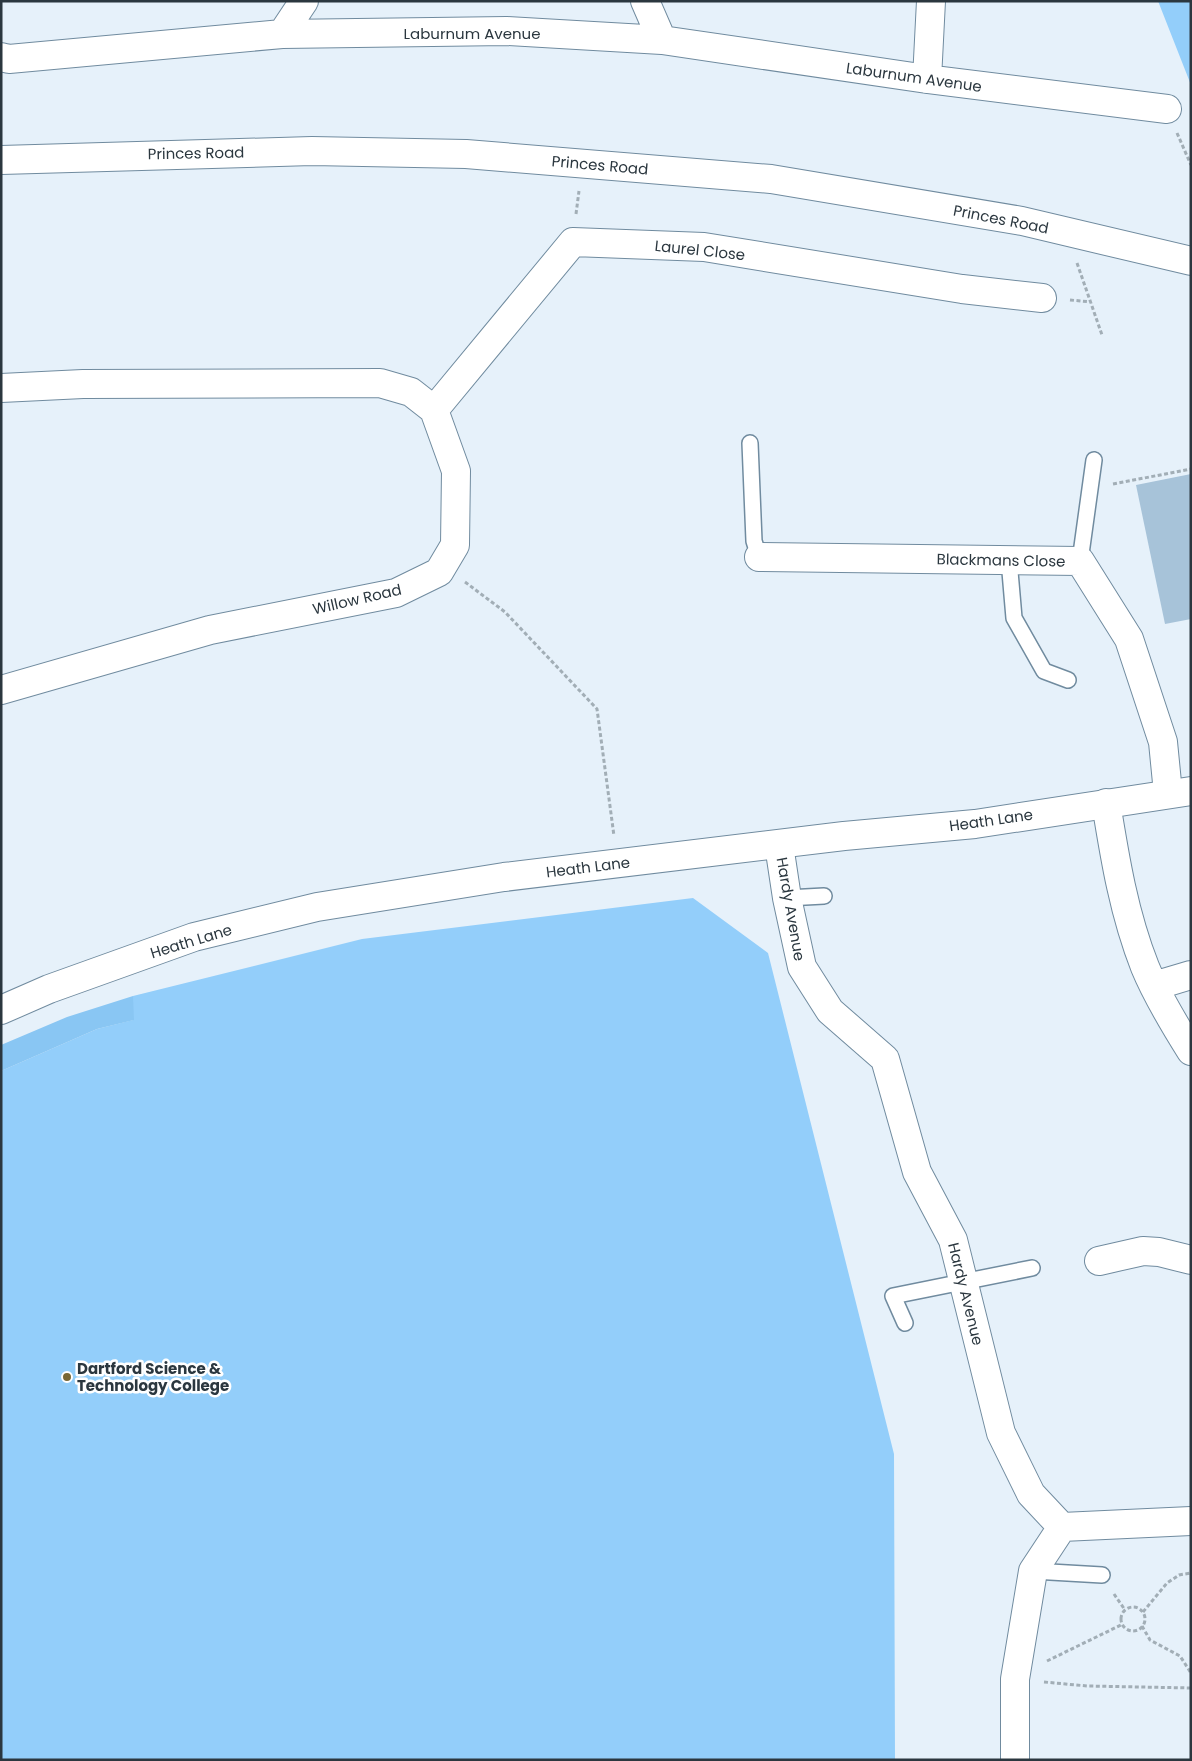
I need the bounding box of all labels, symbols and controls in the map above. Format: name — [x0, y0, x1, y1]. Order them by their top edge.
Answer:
street label: Laburnum Avenue — [404, 23, 540, 44]
street label: Laburnum Avenue — [845, 57, 983, 97]
street label: Princes Road — [147, 142, 245, 164]
street label: Princes Road — [551, 150, 649, 180]
street label: Princes Road — [951, 199, 1051, 239]
street label: Laurel Close — [654, 235, 746, 265]
street label: Blackmans Close — [936, 548, 1066, 572]
street label: Willow Road — [310, 579, 404, 619]
street label: Heath Lane — [948, 804, 1034, 836]
street label: Heath Lane — [545, 851, 631, 883]
street label: Hardy Avenue — [772, 855, 810, 963]
street label: Heath Lane — [148, 919, 234, 963]
street label: Hardy Avenue — [943, 1241, 989, 1347]
place label: Dartford Science & Technology College — [77, 1358, 229, 1396]
marker: Dartford Science & Technology College — [61, 1371, 73, 1383]

